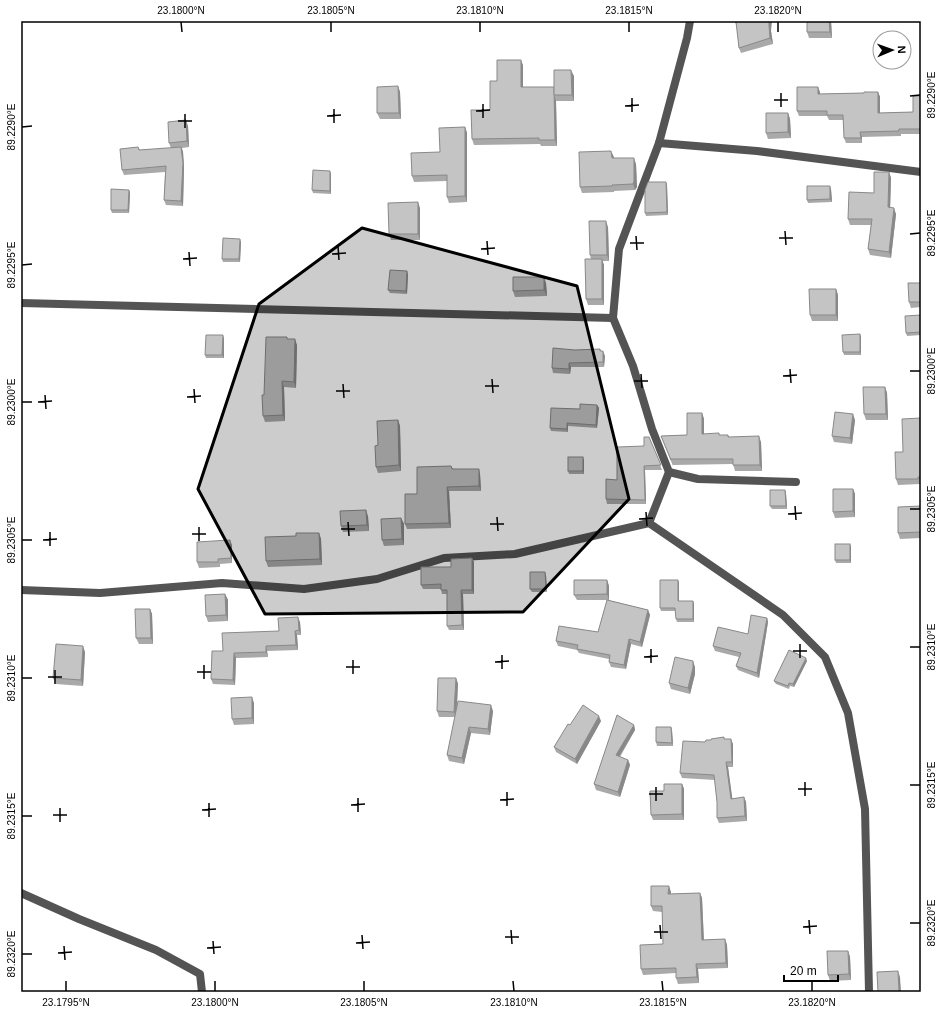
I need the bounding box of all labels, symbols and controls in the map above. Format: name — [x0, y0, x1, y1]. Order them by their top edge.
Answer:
text: 23.1800°N — [157, 5, 205, 16]
text: 23.1805°N — [307, 5, 355, 16]
text: 23.1810°N — [456, 5, 504, 16]
text: 23.1815°N — [605, 5, 653, 16]
text: 23.1820°N — [754, 5, 802, 16]
north arrow — [872, 30, 912, 70]
text: N — [896, 45, 908, 54]
text: 89.2290°E — [926, 71, 937, 118]
text: 89.2290°E — [6, 103, 17, 150]
text: 89.2295°E — [926, 209, 937, 256]
text: 89.2295°E — [6, 241, 17, 288]
text: 89.2300°E — [926, 347, 937, 394]
text: 89.2300°E — [6, 378, 17, 425]
text: 89.2305°E — [926, 485, 937, 532]
text: 89.2305°E — [6, 516, 17, 563]
text: 89.2310°E — [926, 623, 937, 670]
text: 89.2310°E — [6, 654, 17, 701]
text: 89.2315°E — [926, 761, 937, 808]
text: 89.2315°E — [6, 792, 17, 839]
text: 89.2320°E — [926, 899, 937, 946]
text: 89.2320°E — [6, 930, 17, 977]
scale bar — [784, 957, 838, 983]
text: 20 m — [790, 964, 817, 978]
text: 23.1795°N — [42, 997, 90, 1008]
text: 23.1800°N — [191, 997, 239, 1008]
text: 23.1805°N — [340, 997, 388, 1008]
text: 23.1810°N — [490, 997, 538, 1008]
text: 23.1815°N — [639, 997, 687, 1008]
text: 23.1820°N — [788, 997, 836, 1008]

